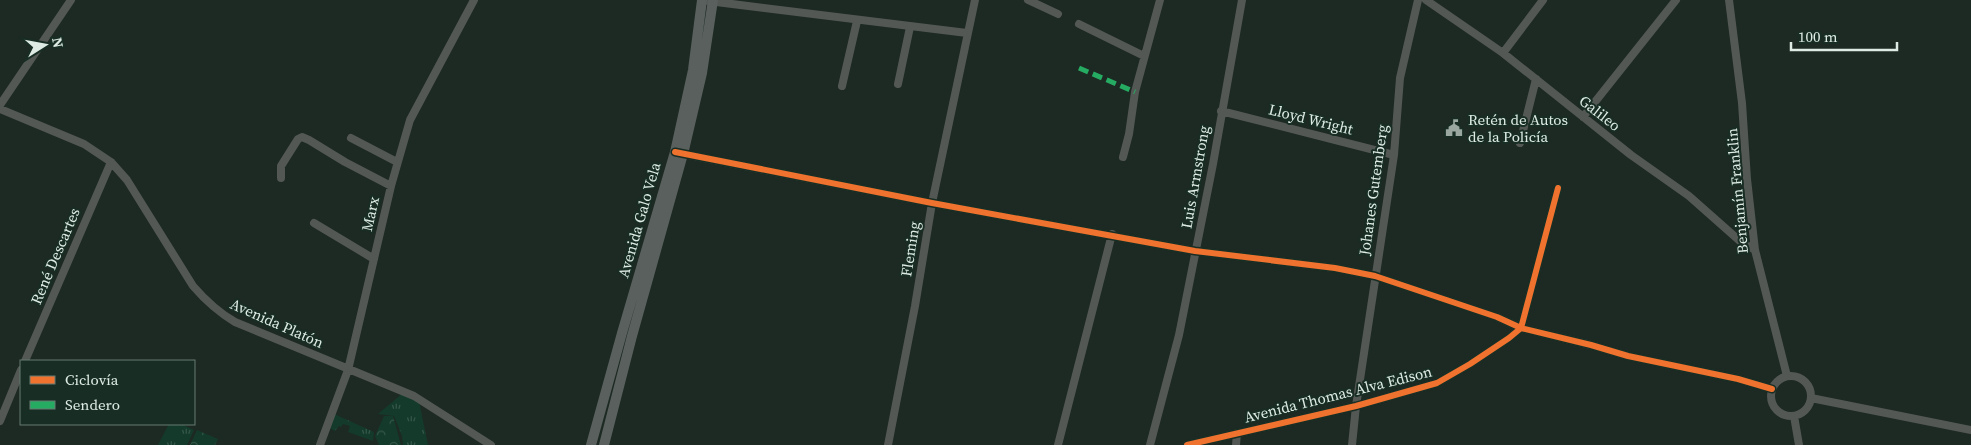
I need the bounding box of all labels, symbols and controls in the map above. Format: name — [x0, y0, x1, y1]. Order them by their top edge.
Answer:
north arrow — [20, 20, 70, 70]
scale bar — [1791, 20, 1897, 52]
text: 100 m — [1798, 26, 1838, 47]
text: N — [47, 36, 69, 49]
street label: Galileo — [1575, 90, 1625, 136]
street label: Lloyd Wright — [1267, 98, 1356, 140]
place label: Retén de Autos de la Policía — [1468, 109, 1568, 147]
public building icon: Retén de Autos de la Policía — [1444, 118, 1464, 138]
street label: Johanes Gutemberg — [1353, 123, 1393, 258]
street label: Luis Armstrong — [1176, 124, 1214, 230]
street label: Benjamín Franklin — [1721, 127, 1753, 255]
street label: Avenida Galo Vela — [612, 159, 666, 280]
street label: Marx — [356, 194, 384, 233]
street label: René Descartes — [25, 205, 85, 307]
street label: Fleming — [895, 220, 925, 278]
street label: Avenida Platón — [227, 293, 327, 353]
legend — [20, 360, 195, 425]
street label: Avenida Thomas Alva Edison — [1242, 360, 1434, 428]
text: Ciclovía — [65, 369, 119, 390]
text: Sendero — [65, 394, 120, 415]

